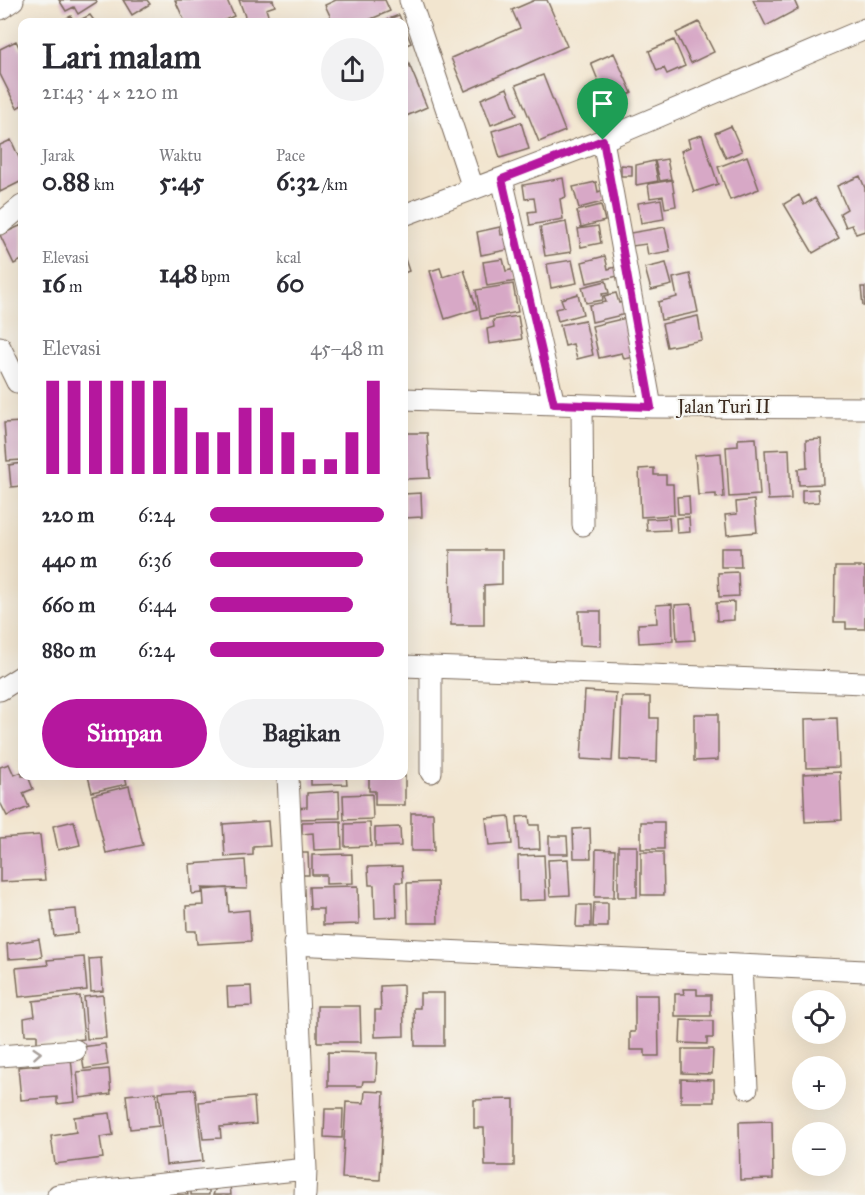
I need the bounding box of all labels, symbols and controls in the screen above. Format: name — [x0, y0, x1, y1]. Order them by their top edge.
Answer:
text: Lari malam — [42, 37, 201, 77]
button: share — [321, 38, 384, 101]
pin — [577, 78, 628, 140]
text: 21:43 · 4 × 220 m — [42, 80, 178, 104]
icon: arrive — [586, 87, 619, 120]
text: Jarak — [42, 146, 75, 165]
text: Waktu — [159, 146, 202, 165]
text: Pace — [276, 146, 305, 165]
text: 0.88 — [42, 165, 90, 197]
text: 5:45 — [159, 165, 204, 197]
text: 6:32 — [276, 165, 319, 197]
text: km — [90, 175, 115, 194]
text: /km — [319, 175, 348, 194]
text: Elevasi — [42, 248, 89, 267]
text: kcal — [276, 248, 301, 267]
text: 148 — [159, 257, 198, 289]
text: 16 — [42, 267, 66, 299]
text: bpm — [198, 267, 230, 286]
text: 60 — [276, 267, 304, 299]
text: m — [66, 277, 82, 296]
text: Elevasi — [42, 336, 101, 360]
text: 45–48 m — [310, 336, 384, 360]
street label: Jalan Turi II — [675, 396, 771, 419]
text: 220 m — [42, 503, 94, 527]
text: 6:24 — [138, 503, 174, 527]
text: 440 m — [42, 548, 97, 572]
text: 6:36 — [138, 548, 172, 572]
text: 660 m — [42, 593, 95, 617]
text: 6:44 — [138, 593, 176, 617]
text: 880 m — [42, 638, 96, 662]
text: 6:24 — [138, 638, 174, 662]
button: Simpan — [42, 699, 207, 768]
button: Bagikan — [219, 699, 384, 768]
map controls — [792, 990, 846, 1176]
button: locate — [792, 990, 846, 1044]
one-way arrow — [33, 1047, 42, 1060]
button: + — [792, 1056, 846, 1110]
button: − — [792, 1122, 846, 1176]

